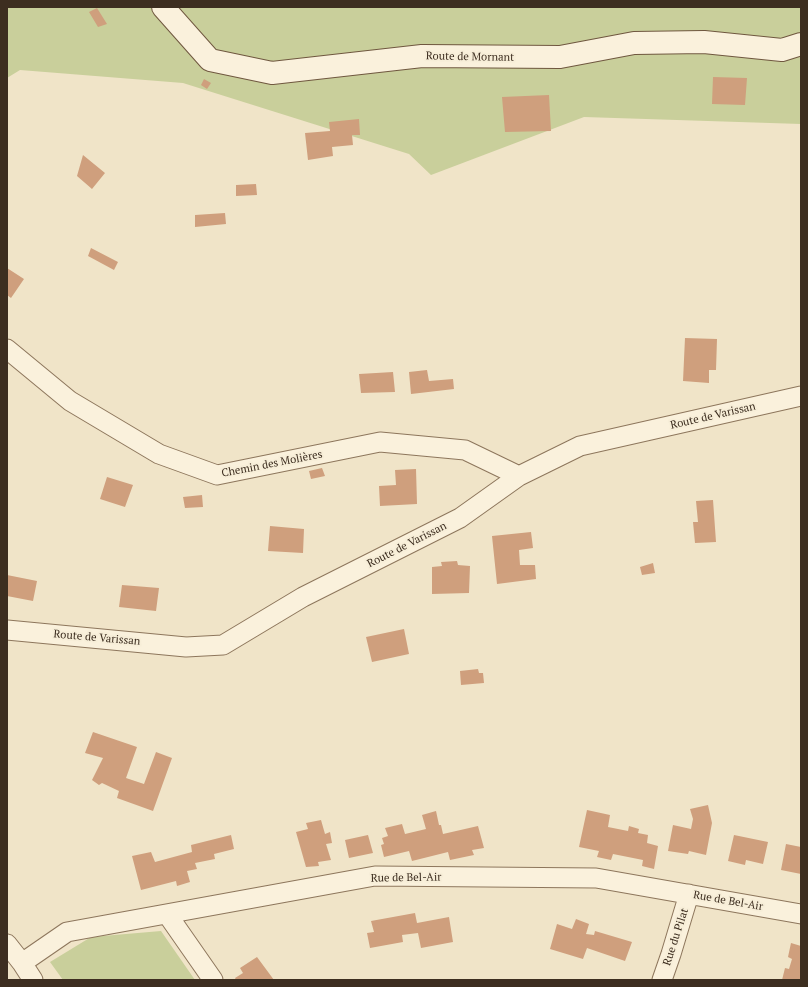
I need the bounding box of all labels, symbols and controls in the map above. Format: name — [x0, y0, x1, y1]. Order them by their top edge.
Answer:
street label: Route de Mornant — [426, 50, 514, 64]
street label: Route de Varissan — [669, 400, 757, 432]
street label: Chemin des Molières — [220, 448, 324, 480]
street label: Route de Varissan — [365, 519, 449, 571]
street label: Route de Varissan — [53, 628, 141, 648]
street label: Rue de Bel-Air — [371, 871, 441, 885]
street label: Rue de Bel-Air — [692, 888, 764, 914]
street label: Rue du Pilat — [661, 907, 691, 967]

